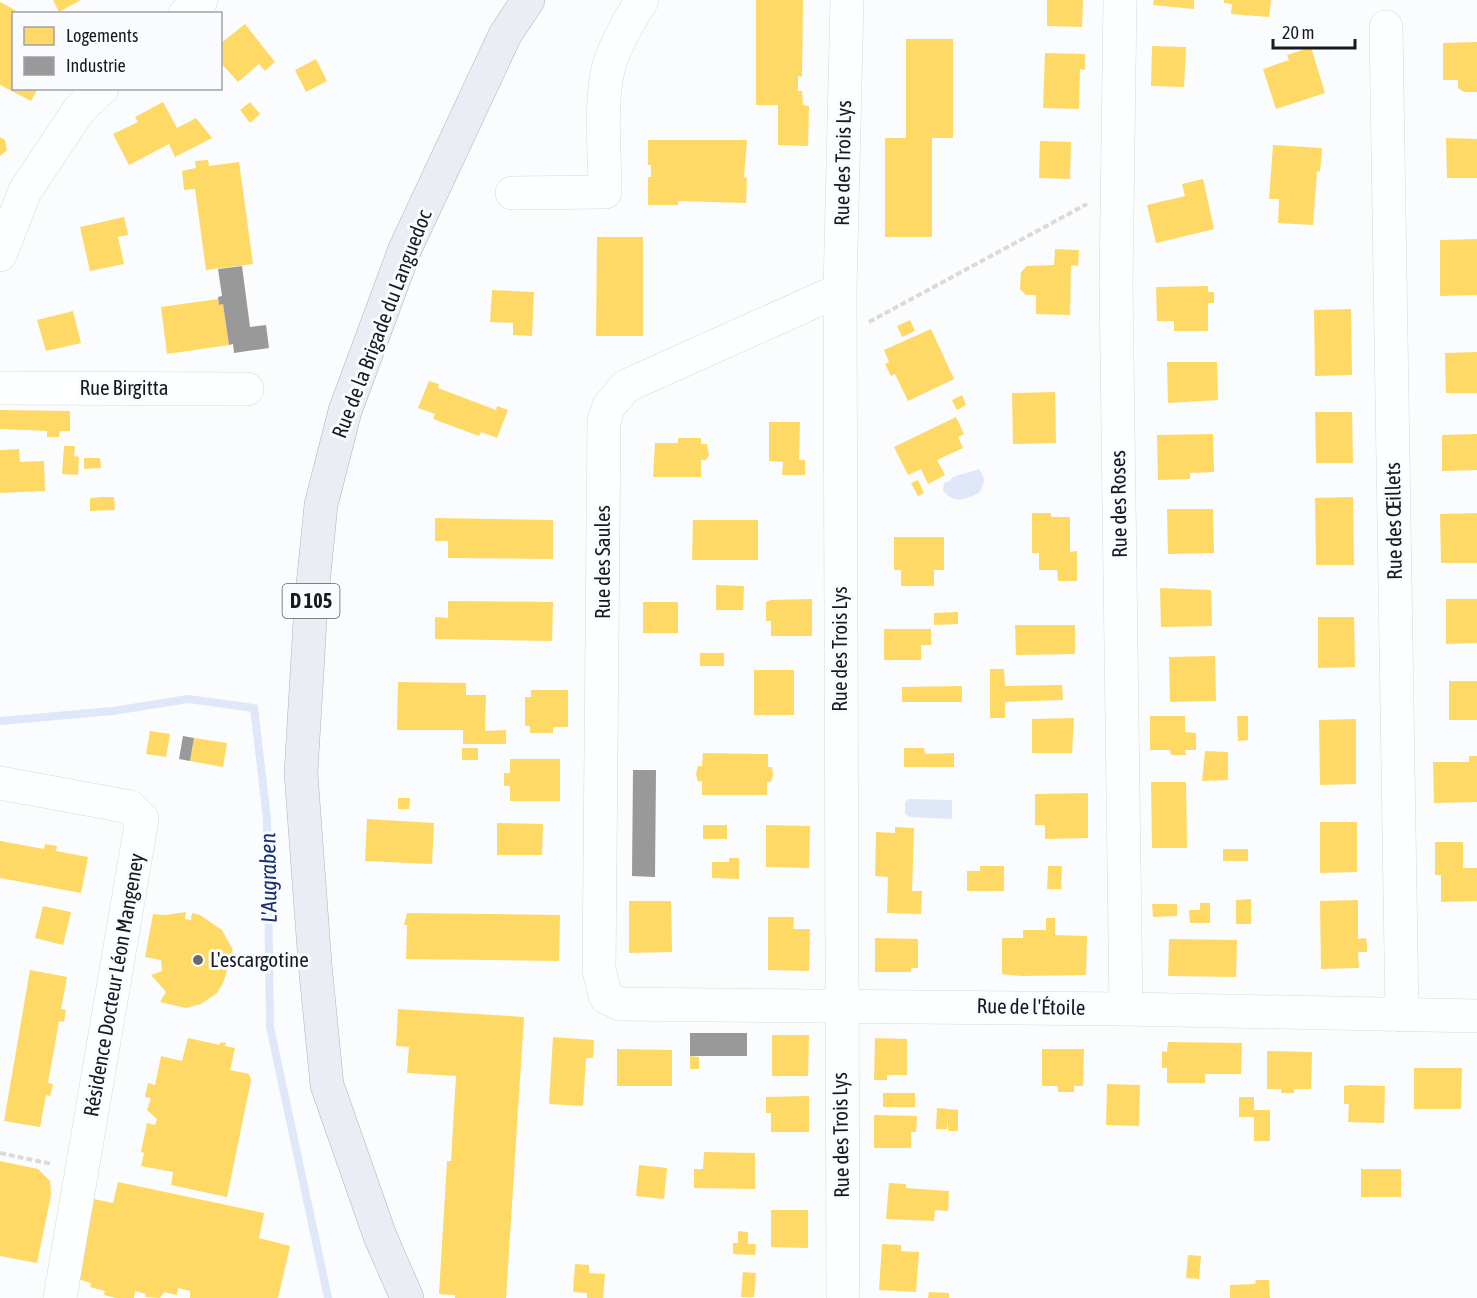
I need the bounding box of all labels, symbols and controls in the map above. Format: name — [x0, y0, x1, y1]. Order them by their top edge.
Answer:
legend — [12, 12, 222, 90]
scale bar — [1273, 12, 1356, 50]
text: 20 m — [1282, 22, 1314, 43]
text: Logements — [66, 25, 138, 46]
text: Industrie — [66, 55, 126, 76]
street label: Rue des Trois Lys — [829, 100, 855, 226]
street label: Rue de la Brigade du Languedoc — [326, 206, 436, 441]
street label: Rue Birgitta — [79, 375, 169, 399]
street label: Rue des Roses — [1105, 450, 1131, 558]
street label: Rue des Œillets — [1380, 462, 1406, 580]
street label: Rue des Saules — [590, 505, 614, 619]
road number: D 105 — [282, 584, 340, 618]
street label: Rue des Trois Lys — [827, 586, 851, 712]
water label: L'Augraben — [254, 832, 282, 923]
street label: Résidence Docteur Léon Mangeney — [78, 851, 148, 1118]
place label: L'escargotine — [210, 947, 309, 971]
marker: L'escargotine — [191, 953, 205, 967]
street label: Rue de l'Étoile — [976, 993, 1086, 1019]
street label: Rue des Trois Lys — [827, 1072, 853, 1198]

